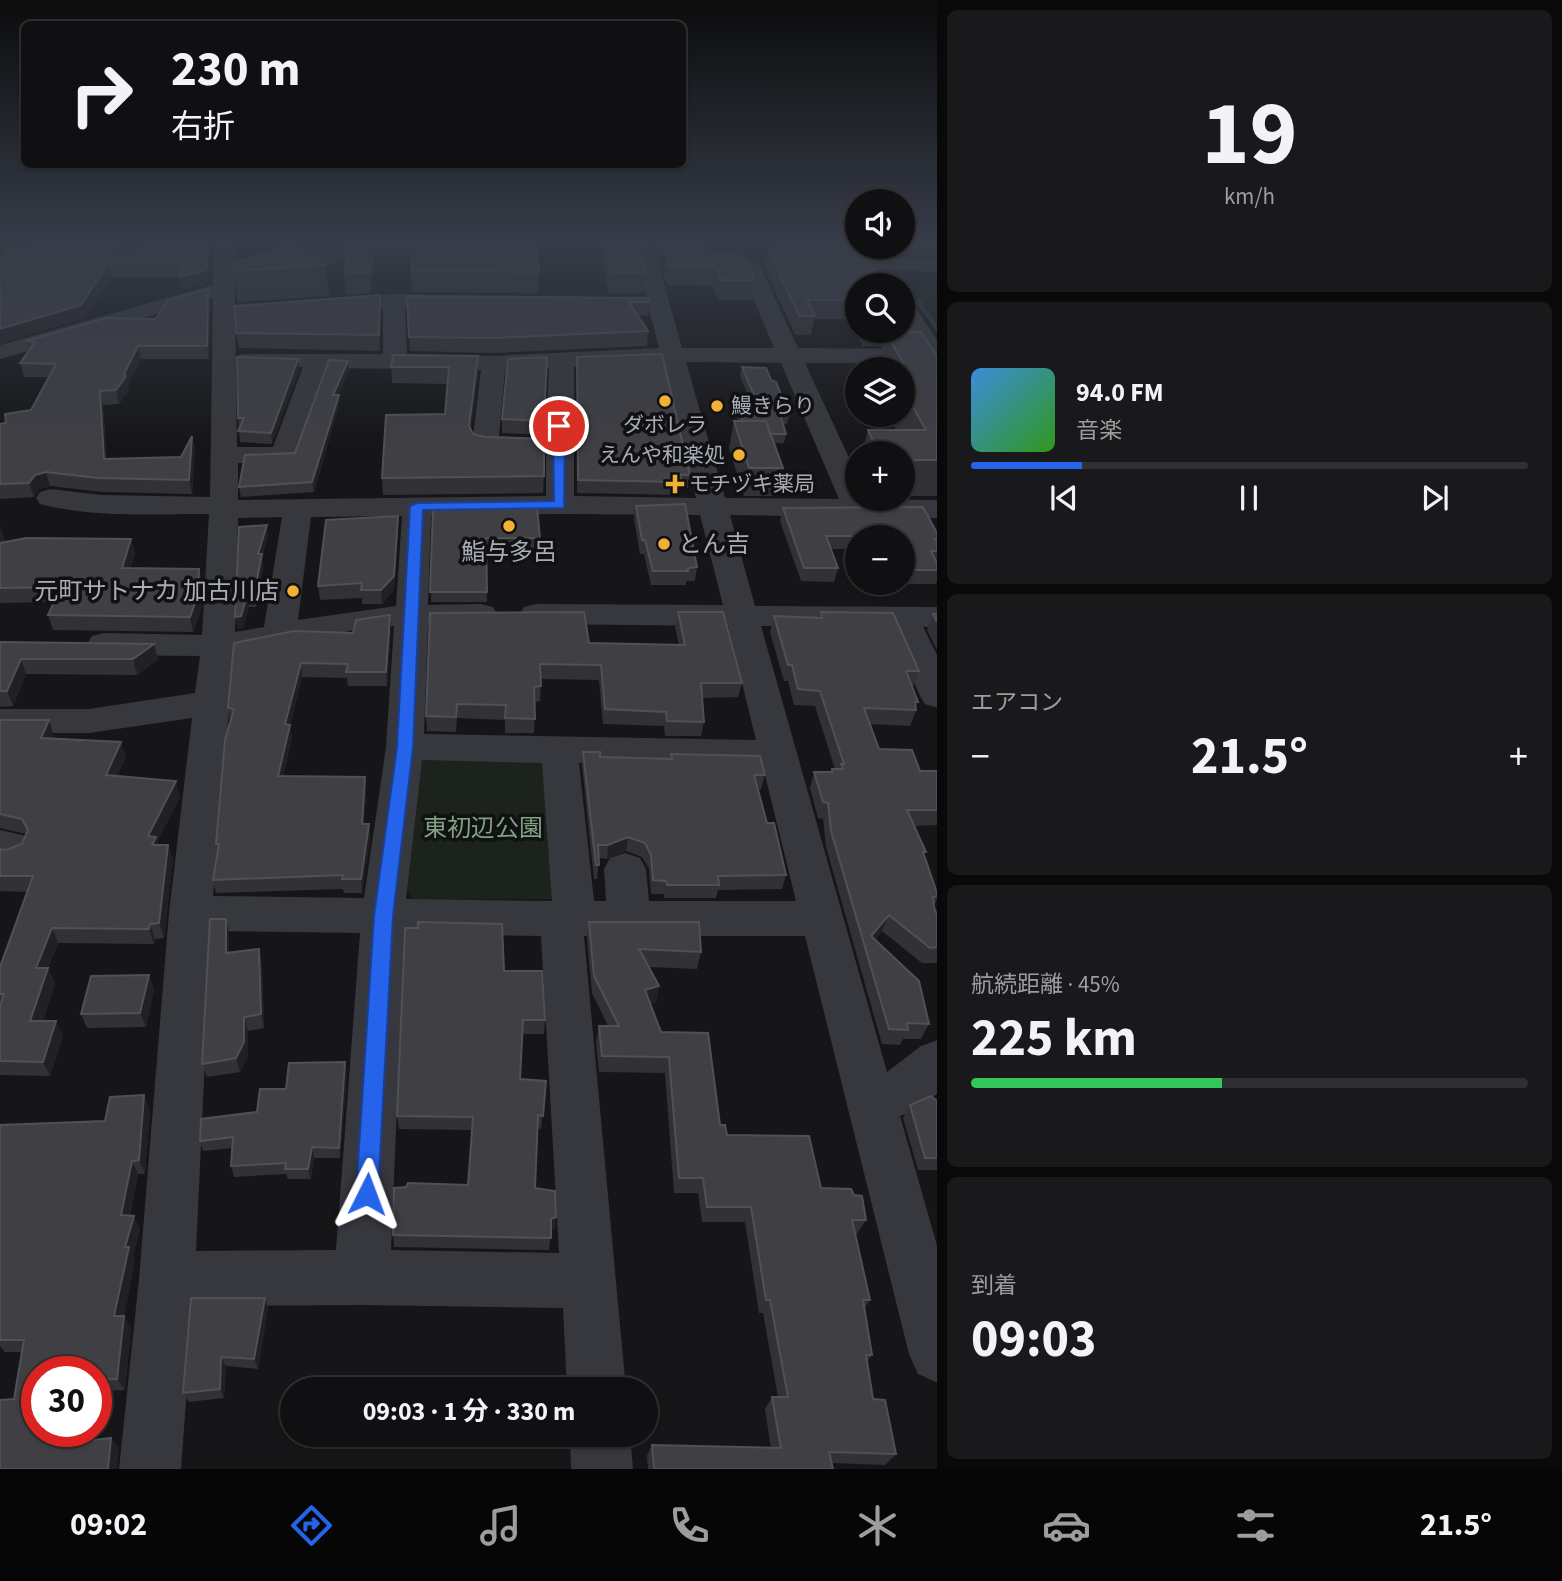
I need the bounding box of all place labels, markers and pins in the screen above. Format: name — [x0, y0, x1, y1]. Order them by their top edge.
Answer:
place label: 鰻きらり — [731, 391, 815, 421]
marker: ダボレラ — [657, 393, 673, 409]
pin — [529, 396, 589, 456]
marker: 鰻きらり — [709, 398, 725, 414]
place label: ダボレラ — [623, 410, 707, 440]
place label: えんや和楽処 — [599, 440, 725, 470]
marker: えんや和楽処 — [731, 447, 747, 463]
place label: モチヅキ薬局 — [689, 469, 815, 499]
marker: モチヅキ薬局 — [667, 476, 683, 492]
marker: 鮨与多呂 — [501, 518, 517, 534]
place label: とん吉 — [678, 527, 750, 562]
place label: 鮨与多呂 — [461, 535, 557, 570]
marker: とん吉 — [656, 536, 672, 552]
place label: 元町サトナカ 加古川店 — [34, 574, 279, 609]
marker: 元町サトナカ 加古川店 — [285, 583, 301, 599]

